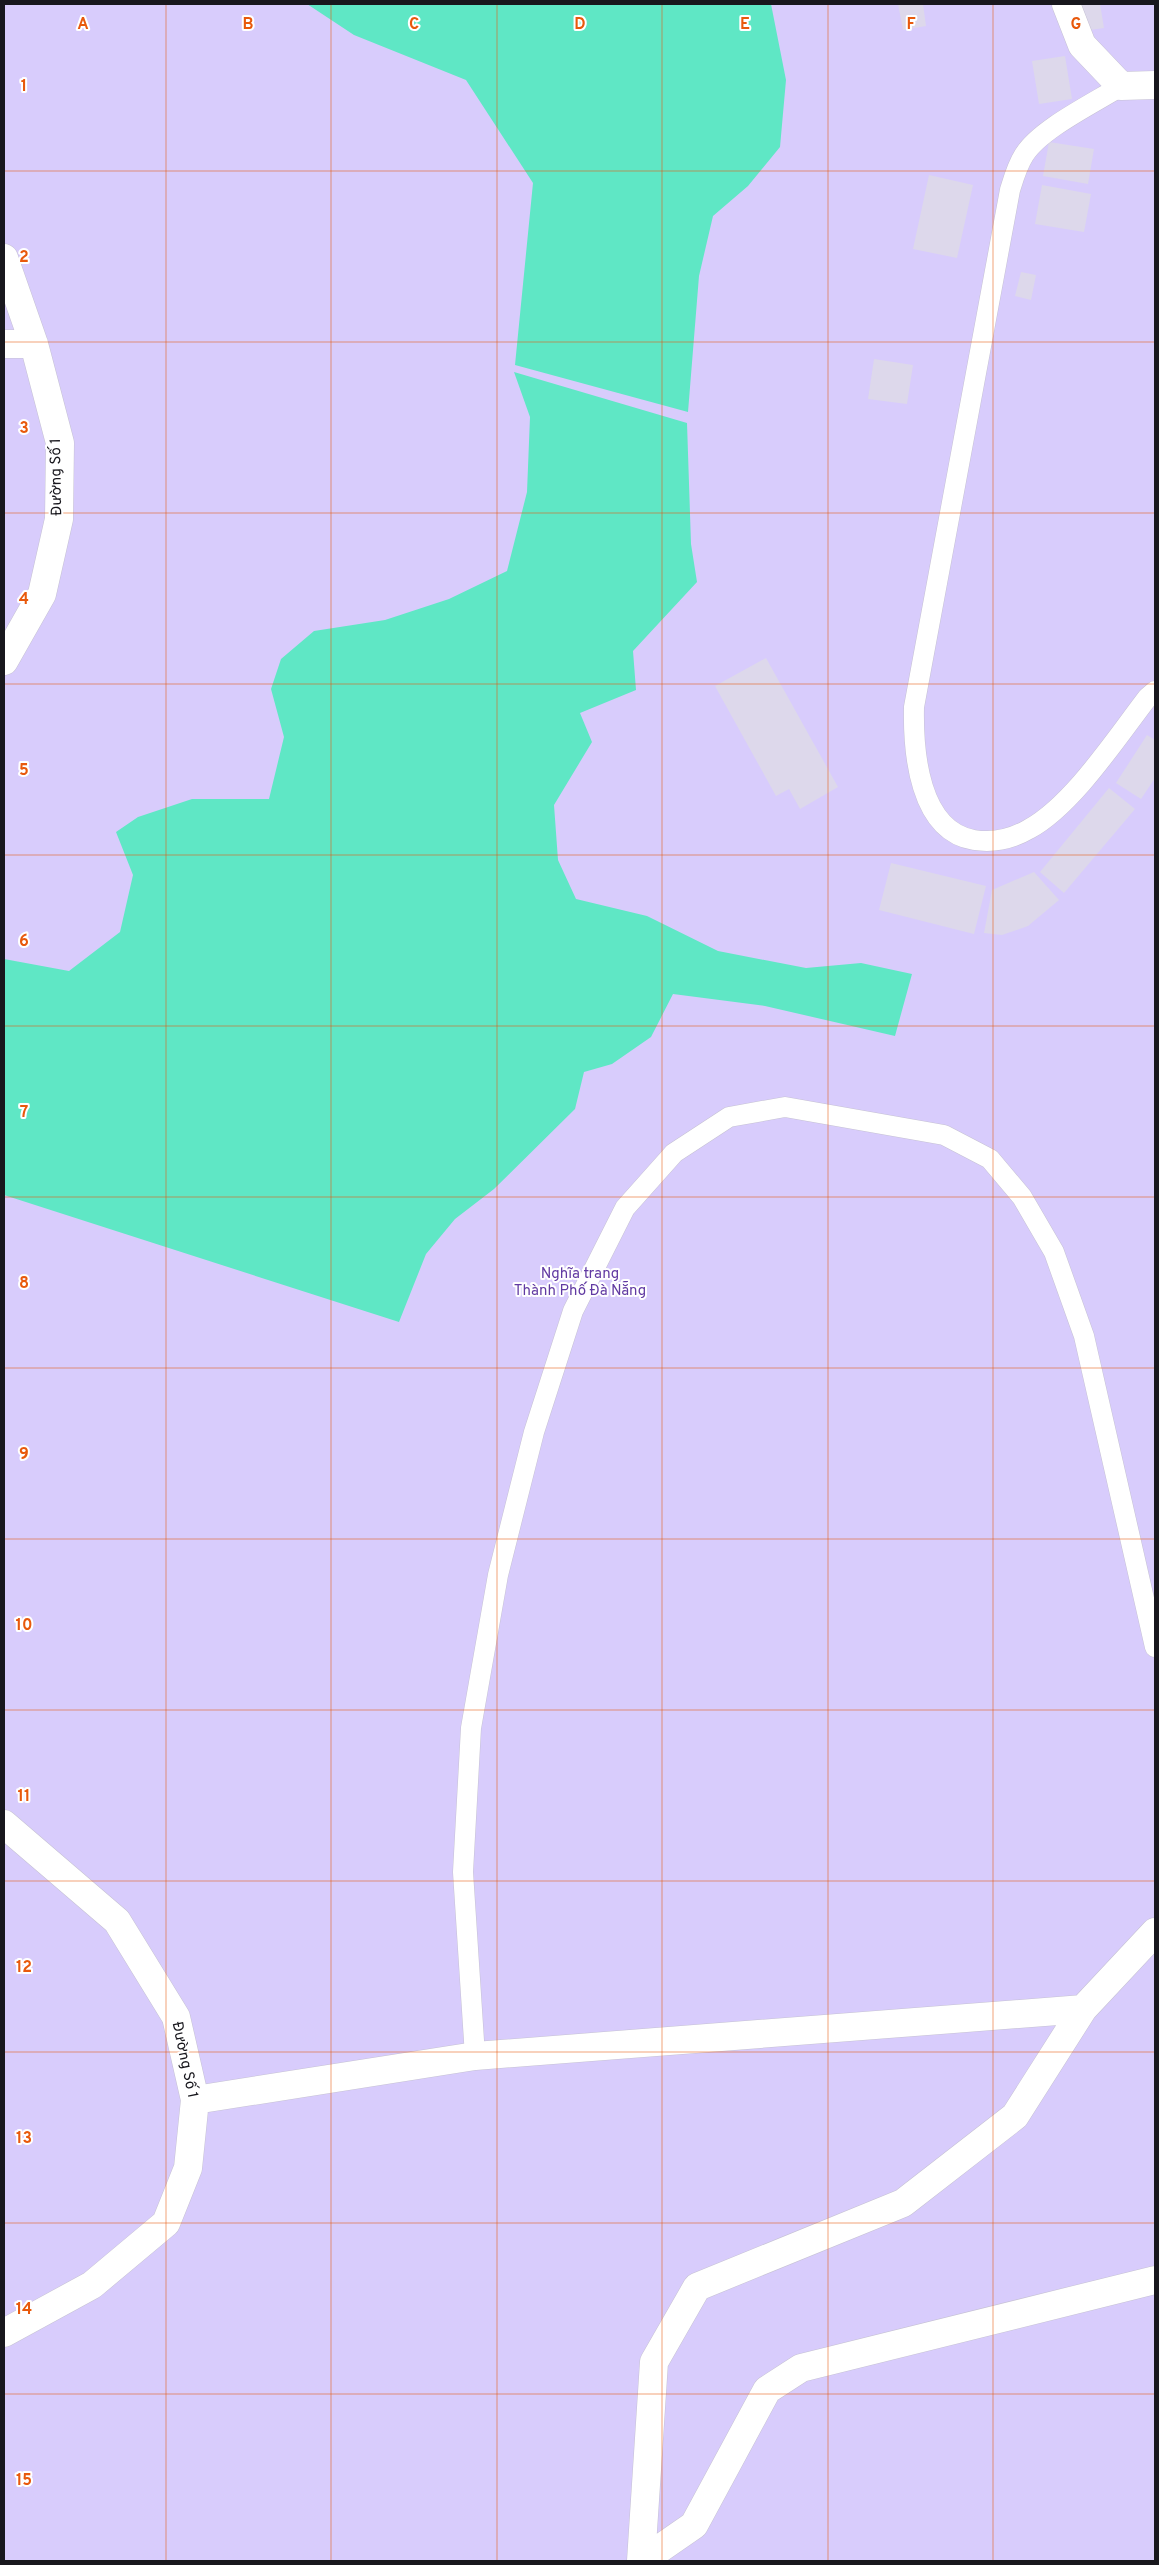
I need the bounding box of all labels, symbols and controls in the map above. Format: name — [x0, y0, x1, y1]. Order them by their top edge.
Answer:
text: A — [77, 15, 89, 35]
text: B — [242, 15, 254, 35]
text: C — [409, 15, 419, 35]
text: D — [574, 15, 586, 35]
text: E — [740, 15, 750, 35]
text: F — [906, 15, 916, 35]
text: G — [1071, 15, 1081, 35]
text: 1 — [21, 77, 27, 97]
text: 2 — [19, 248, 29, 268]
text: 3 — [19, 419, 29, 439]
street label: Đường Số 1 — [46, 438, 67, 516]
text: 4 — [19, 590, 29, 610]
text: 5 — [19, 761, 29, 781]
text: 6 — [19, 932, 29, 952]
text: 7 — [20, 1103, 28, 1123]
park label: Nghĩa trang Thành Phố Đà Nẵng — [514, 1265, 646, 1301]
text: 8 — [19, 1274, 29, 1294]
text: 9 — [19, 1445, 29, 1465]
text: 10 — [16, 1616, 32, 1636]
text: 11 — [18, 1787, 30, 1807]
text: 12 — [16, 1958, 32, 1978]
street label: Đường Số 1 — [167, 2020, 202, 2100]
text: 13 — [16, 2129, 32, 2149]
text: 14 — [16, 2300, 32, 2320]
text: 15 — [16, 2471, 32, 2491]

